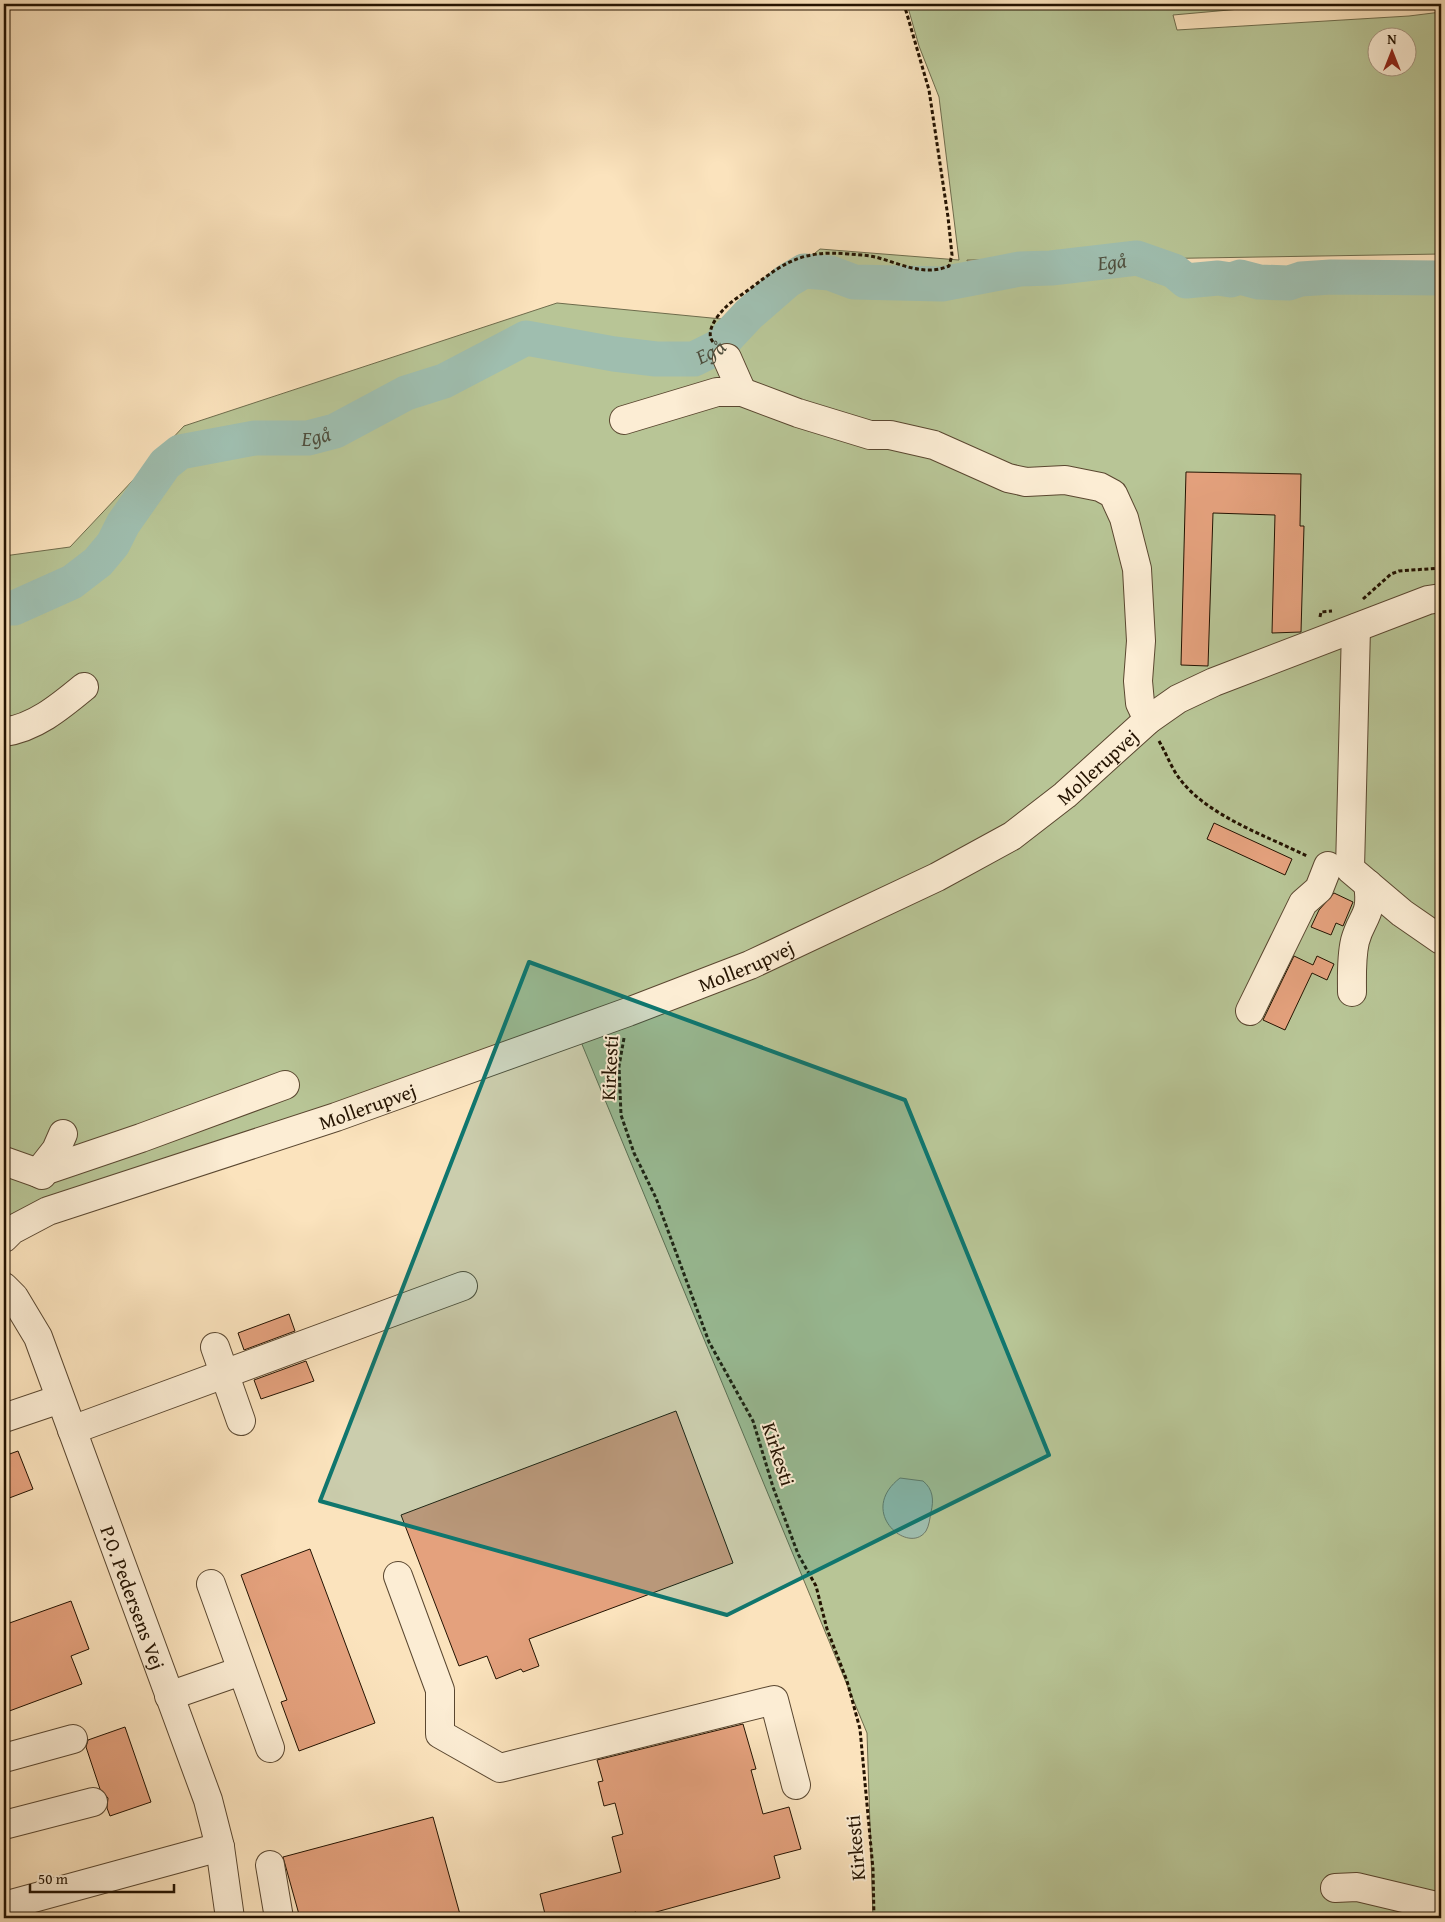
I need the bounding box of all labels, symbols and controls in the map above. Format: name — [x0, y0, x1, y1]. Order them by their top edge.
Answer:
north arrow — [1368, 28, 1418, 78]
text: N — [1387, 29, 1397, 49]
water label: Egå — [1095, 244, 1128, 278]
water label: Egå — [689, 332, 733, 372]
water label: Egå — [301, 417, 334, 454]
street label: Mollerupvej — [1049, 722, 1144, 811]
street label: Mollerupvej — [694, 932, 798, 998]
street label: Kirkesti — [593, 1034, 625, 1101]
street label: Mollerupvej — [315, 1075, 420, 1136]
street label: Kirkesti — [755, 1418, 803, 1490]
street label: P.O. Pedersens Vej — [94, 1521, 173, 1673]
street label: Kirkesti — [838, 1814, 872, 1882]
scale bar — [30, 1862, 174, 1894]
text: 50 m — [38, 1868, 69, 1889]

